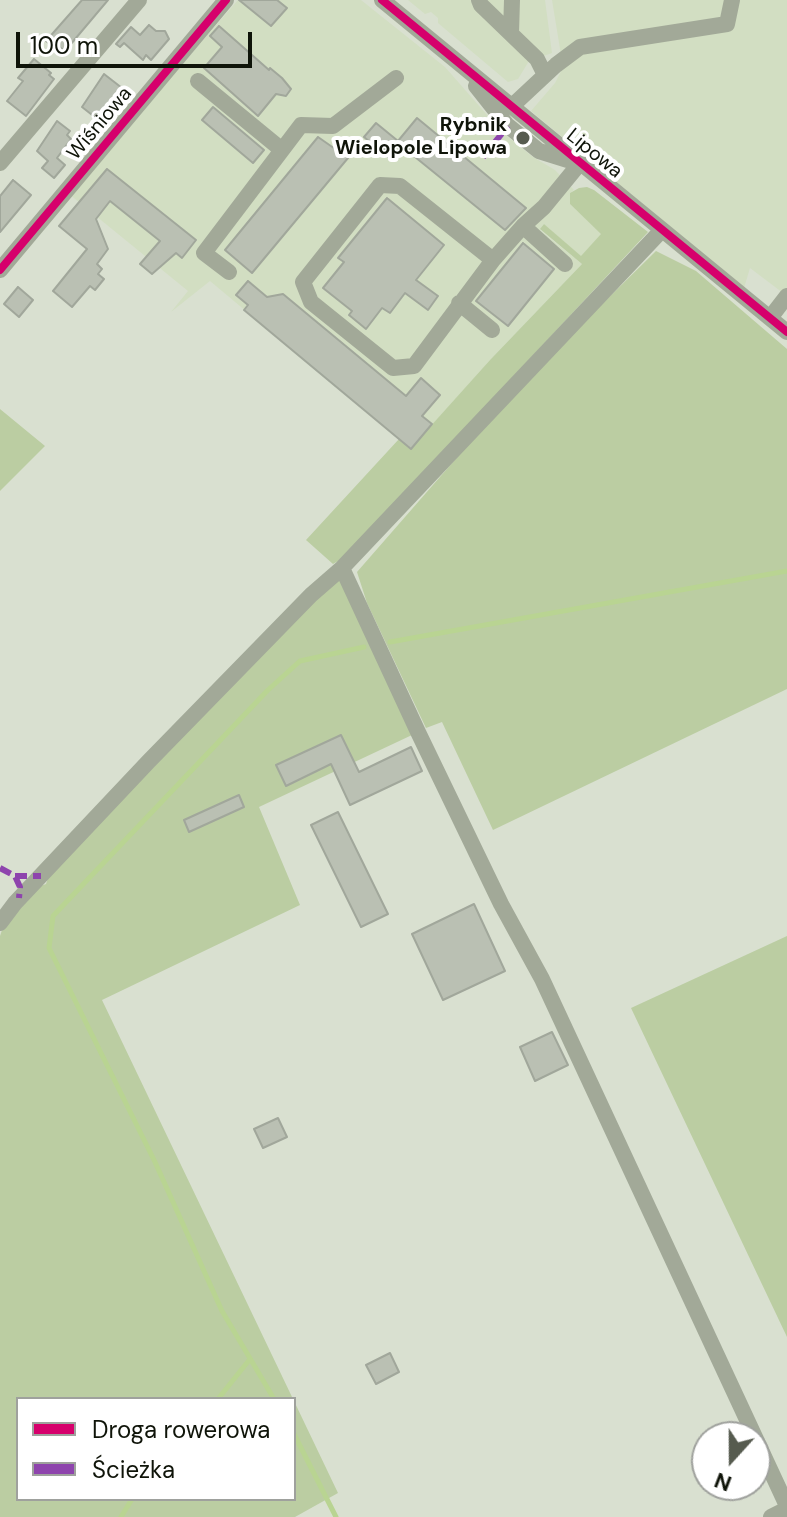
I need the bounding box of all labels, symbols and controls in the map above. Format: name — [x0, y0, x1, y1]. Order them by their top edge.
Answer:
scale bar — [20, 16, 256, 66]
text: 100 m — [30, 30, 98, 61]
street label: Wiśniowa — [63, 83, 137, 165]
place label: Rybnik Wielopole Lipowa — [335, 114, 507, 161]
street label: Lipowa — [561, 124, 627, 184]
marker: Rybnik Wielopole Lipowa — [514, 129, 532, 147]
legend — [16, 1397, 296, 1501]
text: Droga rowerowa — [92, 1414, 270, 1445]
north arrow — [691, 1421, 771, 1501]
text: Ścieżka — [92, 1454, 175, 1485]
text: N — [710, 1466, 736, 1498]

